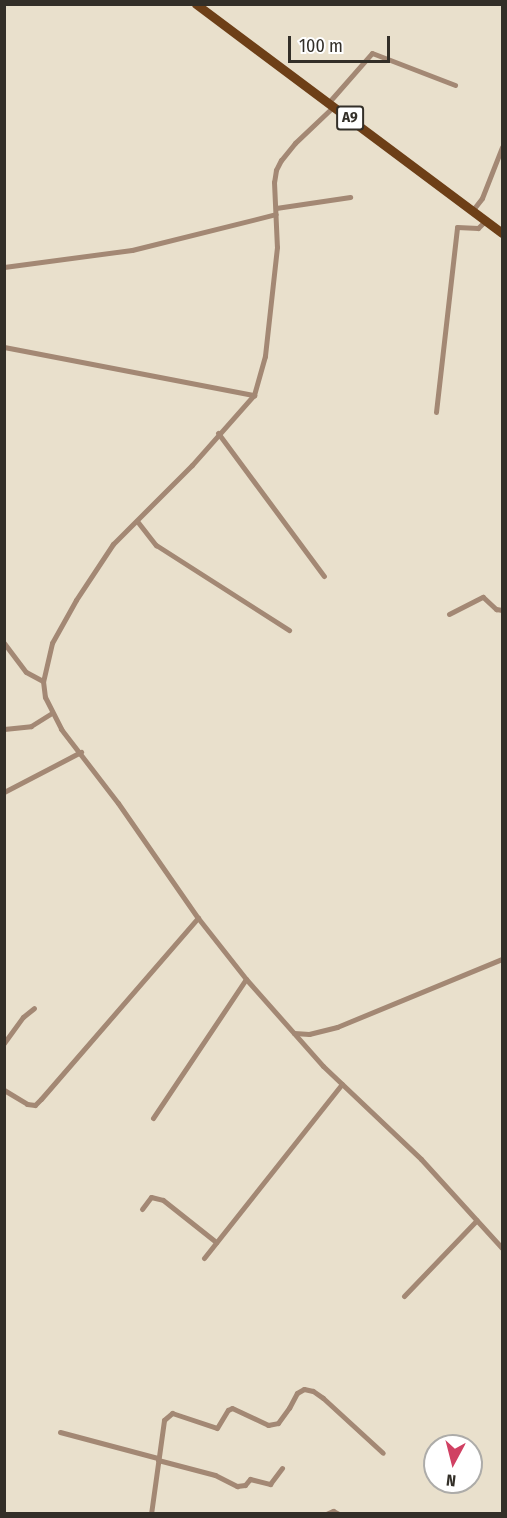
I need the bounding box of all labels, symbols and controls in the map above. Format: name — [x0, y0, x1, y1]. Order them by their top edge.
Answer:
scale bar — [291, 24, 393, 62]
text: 100 m — [299, 35, 343, 57]
road number: A9 — [335, 106, 365, 130]
north arrow — [423, 1434, 483, 1494]
text: N — [445, 1470, 457, 1490]

